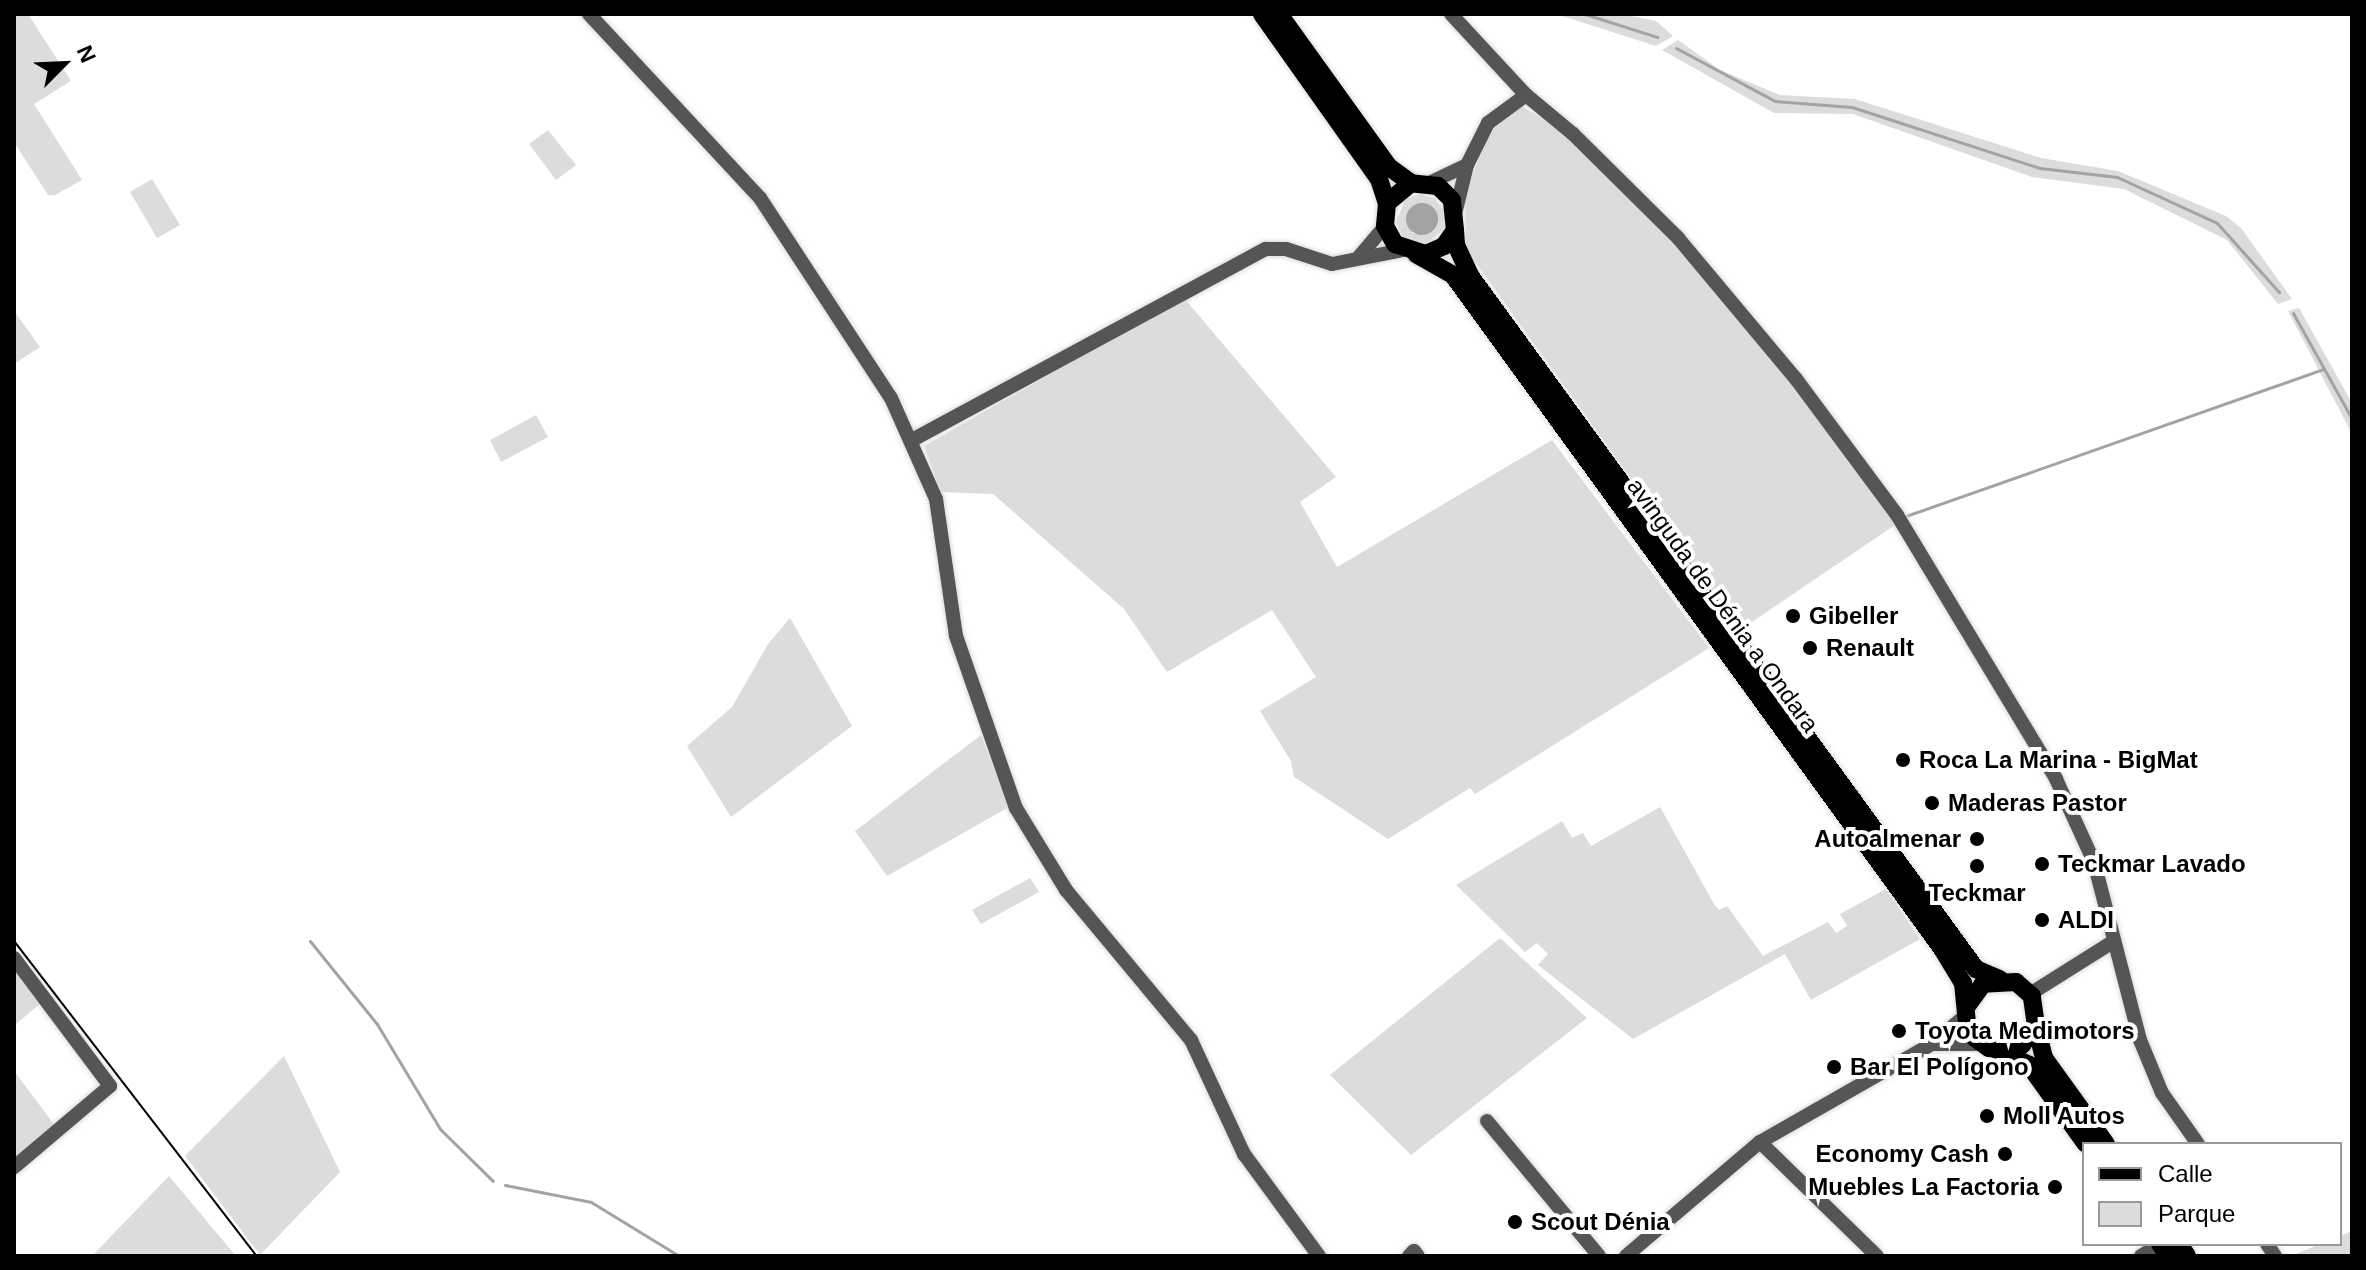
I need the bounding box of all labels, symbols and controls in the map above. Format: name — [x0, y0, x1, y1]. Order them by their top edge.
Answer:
north arrow — [24, 24, 104, 104]
text: N — [72, 42, 101, 66]
street label: avinguda de Dénia a Ondara — [1621, 472, 1825, 738]
place label: Gibeller — [1809, 602, 1898, 630]
marker: Gibeller — [1784, 607, 1802, 625]
place label: Renault — [1826, 634, 1914, 662]
marker: Renault — [1801, 639, 1819, 657]
place label: Roca La Marina - BigMat — [1919, 746, 2198, 774]
marker: Roca La Marina - BigMat — [1894, 751, 1912, 769]
place label: Maderas Pastor — [1948, 789, 2127, 817]
marker: Maderas Pastor — [1923, 794, 1941, 812]
place label: Autoalmenar — [1814, 825, 1961, 853]
marker: Autoalmenar — [1968, 830, 1986, 848]
place label: Teckmar Lavado — [2058, 850, 2246, 878]
marker: Teckmar Lavado — [2033, 855, 2051, 873]
marker: Teckmar — [1968, 857, 1986, 875]
place label: Teckmar — [1929, 879, 2025, 907]
place label: ALDI — [2058, 906, 2114, 934]
marker: ALDI — [2033, 911, 2051, 929]
place label: Toyota Medimotors — [1915, 1017, 2135, 1045]
marker: Toyota Medimotors — [1890, 1022, 1908, 1040]
place label: Bar El Polígono — [1850, 1053, 2029, 1081]
marker: Bar El Polígono — [1825, 1058, 1843, 1076]
place label: Moll Autos — [2003, 1102, 2126, 1130]
marker: Moll Autos — [1978, 1107, 1996, 1125]
place label: Economy Cash — [1816, 1140, 1989, 1168]
legend — [2082, 1142, 2342, 1246]
marker: Economy Cash — [1996, 1145, 2014, 1163]
text: Calle — [2158, 1160, 2213, 1187]
place label: Muebles La Factoria — [1808, 1173, 2039, 1201]
marker: Muebles La Factoria — [2046, 1178, 2064, 1196]
text: Parque — [2158, 1200, 2235, 1227]
place label: Scout Dénia — [1531, 1208, 1670, 1236]
marker: Scout Dénia — [1506, 1213, 1524, 1231]

